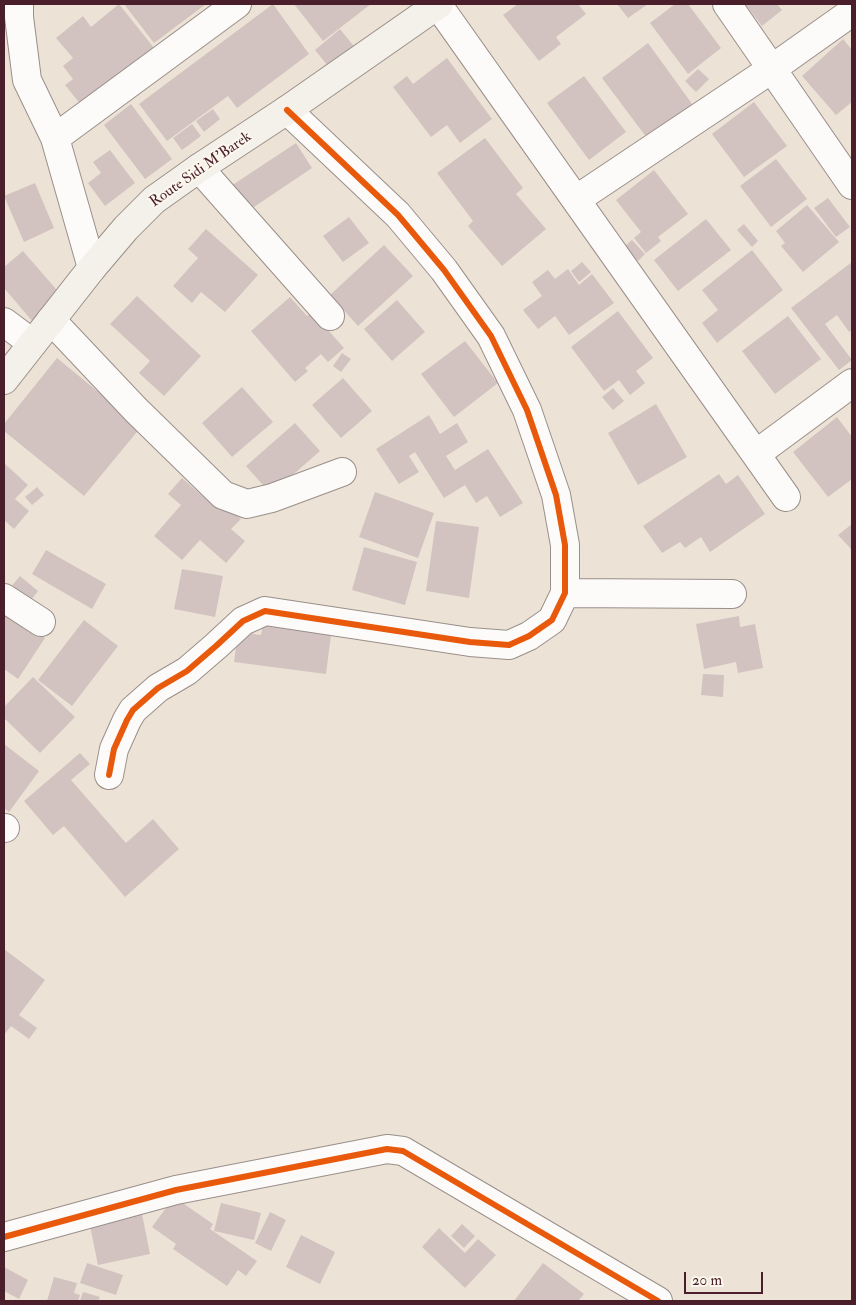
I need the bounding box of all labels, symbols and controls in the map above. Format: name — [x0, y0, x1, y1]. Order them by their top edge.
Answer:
street label: Route Sidi M'Barek — [147, 128, 255, 212]
scale bar — [686, 1262, 765, 1294]
text: 20 m — [692, 1271, 722, 1290]

